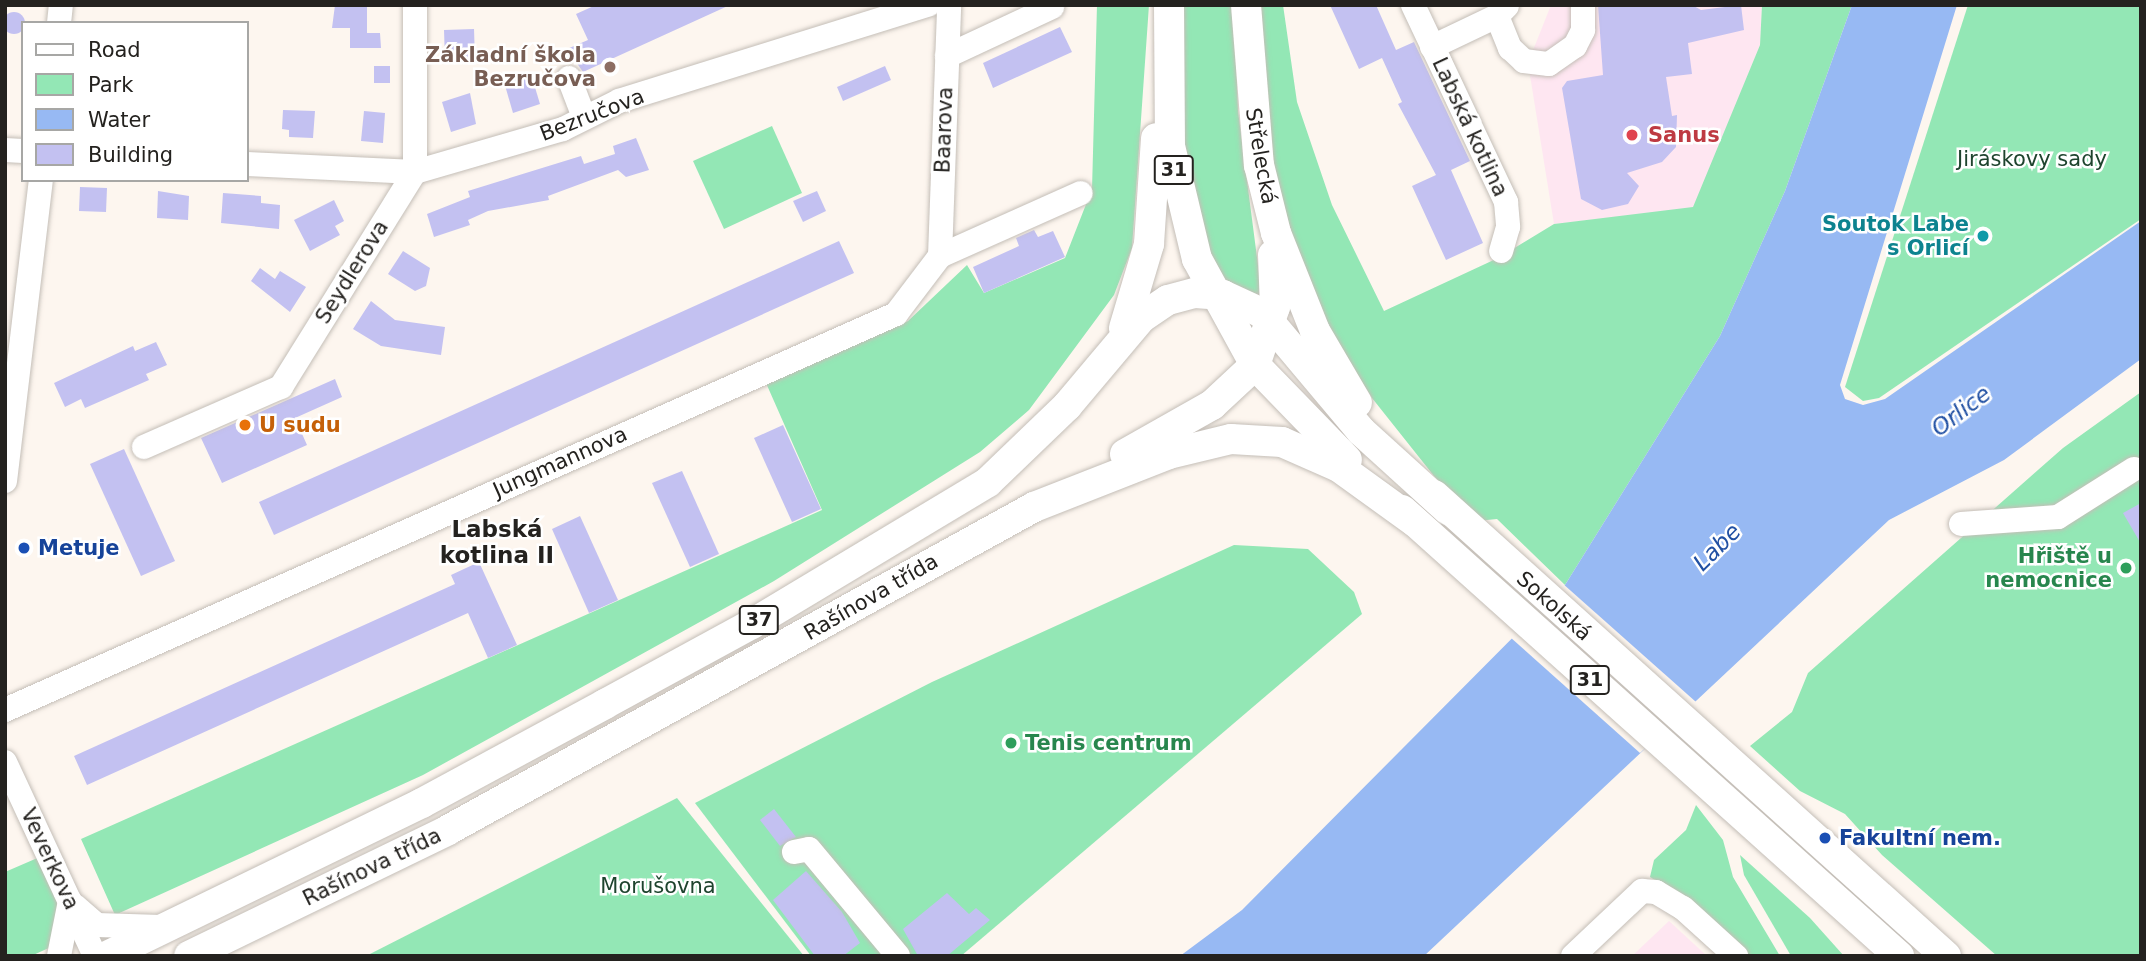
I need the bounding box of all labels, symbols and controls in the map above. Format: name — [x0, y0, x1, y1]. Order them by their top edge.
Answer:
legend — [21, 21, 248, 182]
text: Road — [88, 38, 141, 62]
place label: Základní škola Bezručova — [425, 42, 596, 92]
street label: Labská kotlina — [1427, 53, 1513, 201]
marker: Základní škola Bezručova — [602, 59, 618, 75]
text: Park — [88, 73, 133, 97]
street label: Bezručova — [536, 84, 648, 146]
street label: Baarova — [930, 86, 958, 174]
street label: Střelecká — [1240, 106, 1282, 206]
text: Water — [88, 108, 150, 132]
place label: Sanus — [1648, 122, 1720, 148]
marker: Sanus — [1622, 125, 1642, 145]
text: Building — [88, 143, 173, 167]
park label: Jiráskovy sady — [1957, 146, 2107, 172]
road number: 31 — [1153, 154, 1195, 186]
place label: Soutok Labe s Orlicí — [1822, 211, 1969, 261]
street label: Seydlerova — [310, 216, 394, 328]
marker: Soutok Labe s Orlicí — [1975, 228, 1991, 244]
water label: Orlice — [1926, 380, 1996, 442]
place label: U sudu — [259, 412, 341, 438]
marker: U sudu — [237, 417, 253, 433]
street label: Jungmannova — [489, 421, 631, 503]
district label: Labská kotlina II — [440, 515, 554, 569]
water label: Labe — [1688, 518, 1746, 576]
place label: Metuje — [38, 535, 120, 561]
marker: Metuje — [16, 540, 32, 556]
place label: Hřiště u nemocnice — [1985, 543, 2112, 593]
street label: Rašínova třída — [799, 548, 943, 646]
marker: Hřiště u nemocnice — [2118, 560, 2134, 576]
street label: Sokolská — [1511, 566, 1597, 646]
road number: 37 — [738, 604, 780, 636]
road number: 31 — [1569, 664, 1611, 695]
place label: Tenis centrum — [1025, 730, 1192, 756]
marker: Tenis centrum — [1003, 735, 1019, 751]
street label: Veverkova — [16, 804, 84, 914]
street label: Rašínova třída — [299, 823, 445, 911]
place label: Fakultní nem. — [1839, 825, 2001, 851]
marker: Fakultní nem. — [1817, 830, 1833, 846]
park label: Morušovna — [600, 873, 716, 899]

